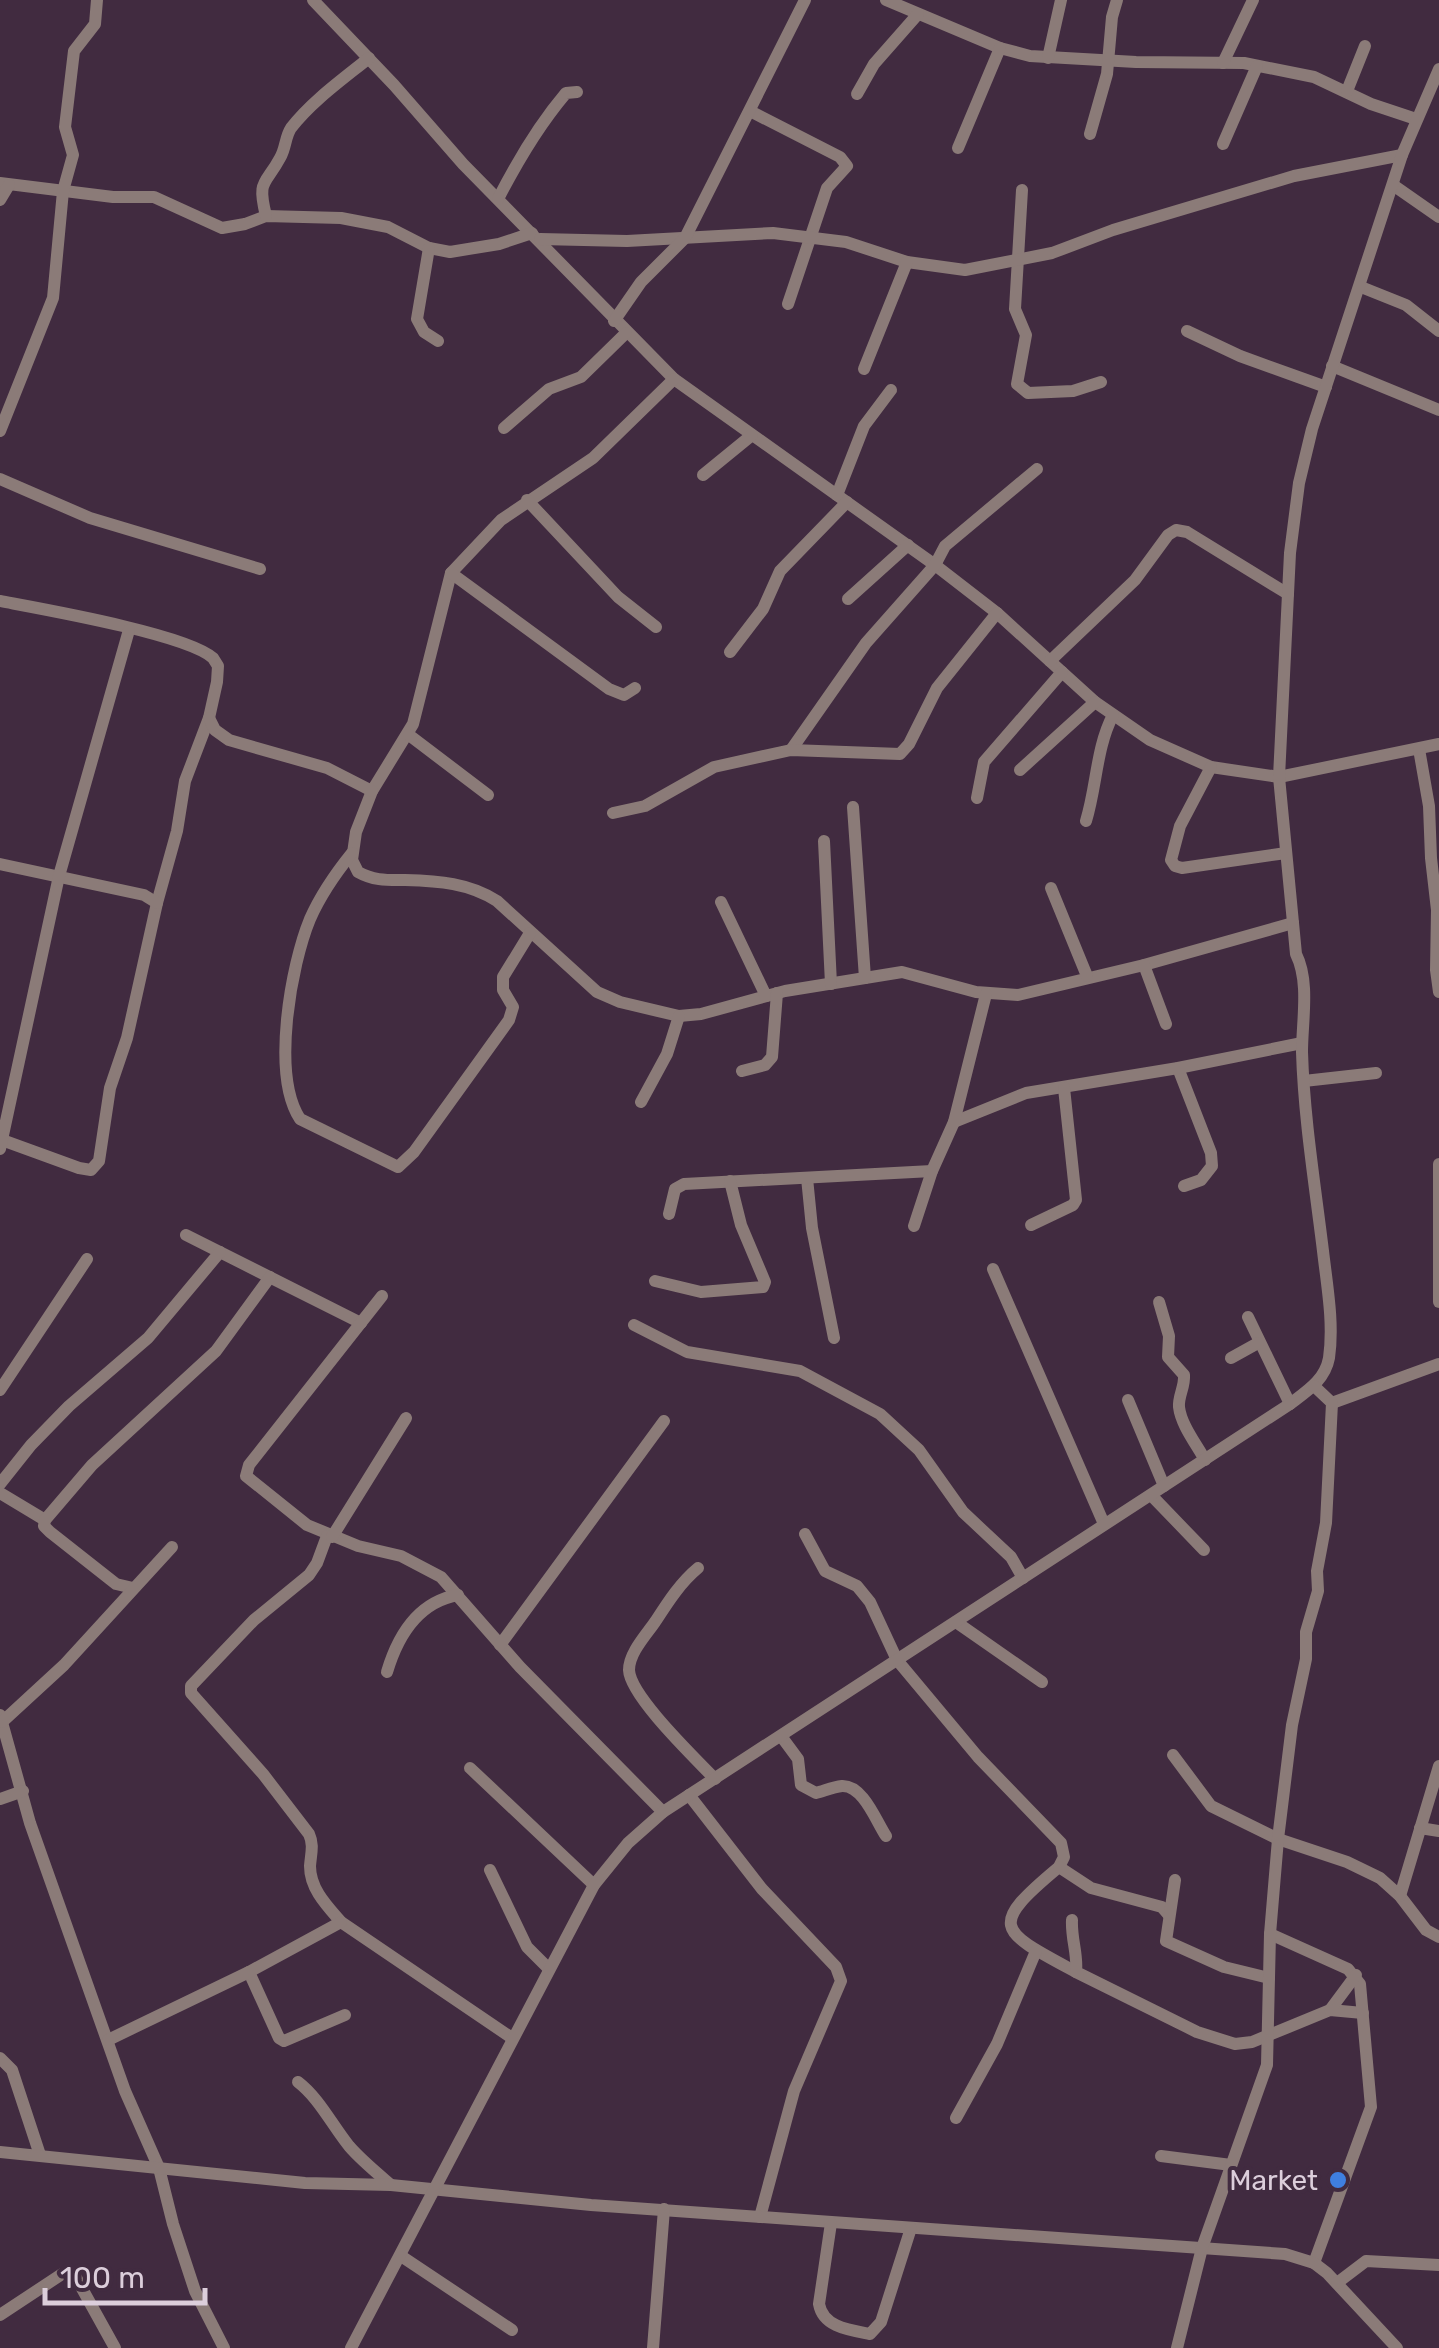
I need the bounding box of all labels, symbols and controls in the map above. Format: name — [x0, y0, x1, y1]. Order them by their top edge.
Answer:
place label: Market — [1229, 2164, 1318, 2197]
marker: Market — [1327, 2169, 1349, 2191]
scale bar — [45, 2243, 205, 2305]
text: 100 m — [60, 2260, 145, 2296]

